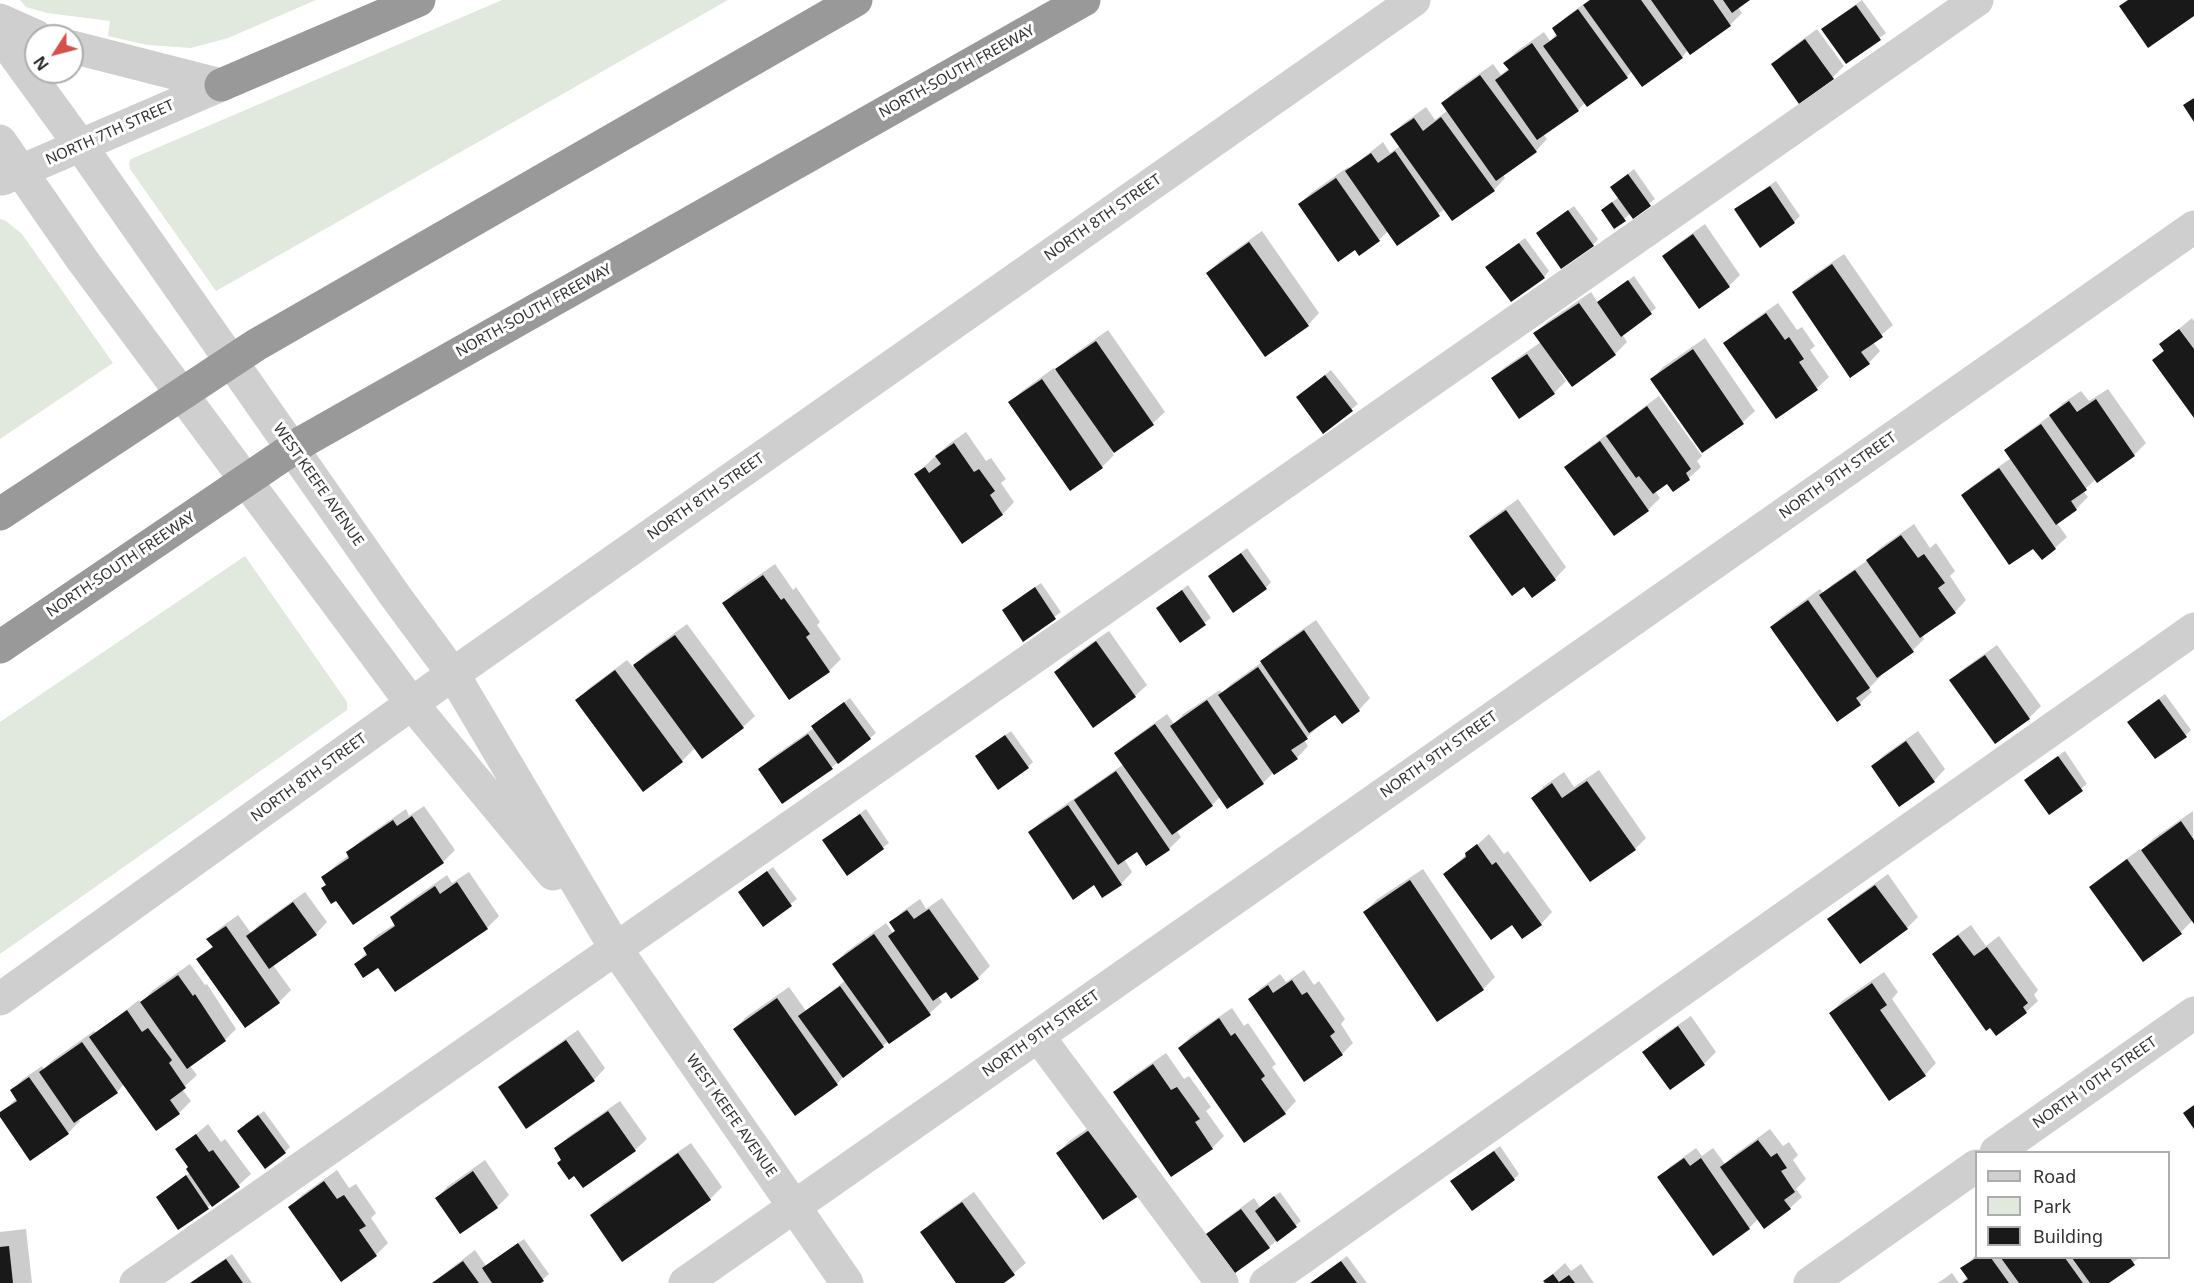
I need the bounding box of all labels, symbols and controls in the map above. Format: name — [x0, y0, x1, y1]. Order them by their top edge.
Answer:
street label: NORTH-SOUTH FREEWAY — [876, 22, 1038, 122]
north arrow — [24, 24, 84, 84]
text: N — [28, 52, 54, 75]
street label: NORTH 7TH STREET — [43, 97, 177, 169]
street label: NORTH 8TH STREET — [1041, 171, 1165, 265]
street label: NORTH-SOUTH FREEWAY — [453, 261, 615, 361]
street label: WEST KEEFE AVENUE — [269, 420, 367, 550]
street label: NORTH 9TH STREET — [1776, 429, 1900, 523]
street label: NORTH 8TH STREET — [644, 450, 768, 544]
street label: NORTH-SOUTH FREEWAY — [43, 509, 199, 621]
street label: NORTH 9TH STREET — [1377, 708, 1501, 802]
street label: NORTH 8TH STREET — [248, 730, 370, 826]
street label: NORTH 9TH STREET — [979, 987, 1103, 1081]
street label: NORTH 10TH STREET — [2030, 1033, 2160, 1133]
street label: WEST KEEFE AVENUE — [682, 1051, 780, 1181]
legend — [1975, 1151, 2170, 1259]
text: Road — [2033, 1164, 2076, 1188]
text: Park — [2033, 1194, 2071, 1218]
text: Building — [2033, 1224, 2103, 1248]

